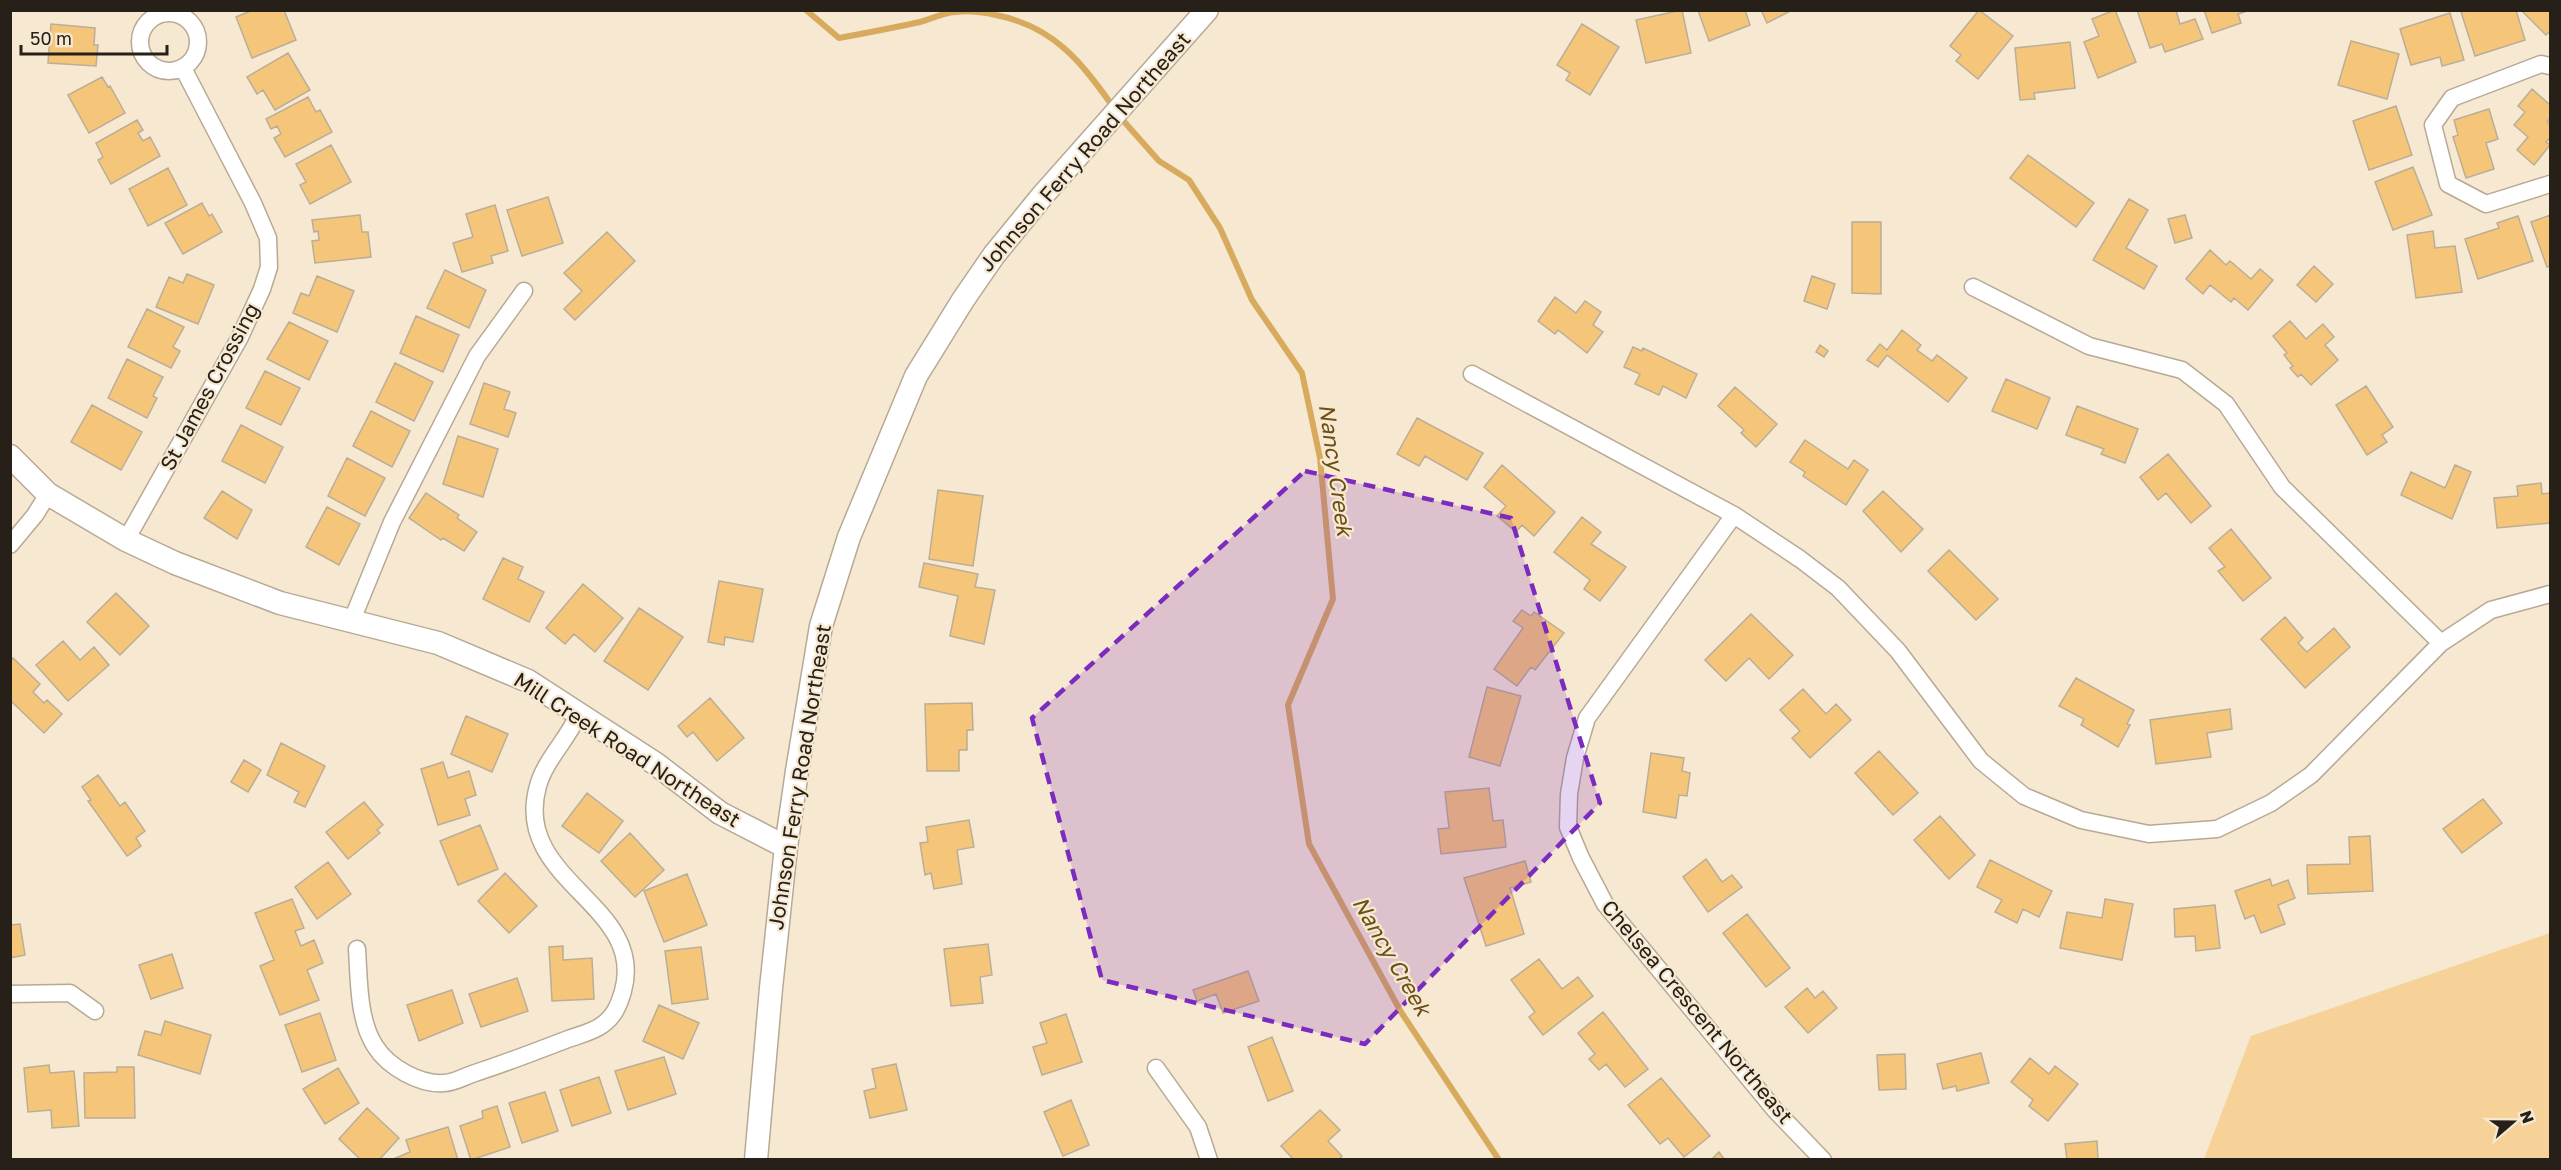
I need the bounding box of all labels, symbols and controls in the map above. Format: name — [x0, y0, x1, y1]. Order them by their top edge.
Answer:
scale bar — [21, 18, 166, 56]
street label: Johnson Ferry Road Northeast — [973, 26, 1195, 277]
text: 50 m — [30, 27, 72, 49]
street label: St James Crossing — [154, 298, 264, 475]
water label: Nancy Creek — [1314, 402, 1359, 540]
street label: Johnson Ferry Road Northeast — [762, 622, 836, 932]
street label: Mill Creek Road Northeast — [509, 666, 746, 832]
water label: Nancy Creek — [1347, 891, 1439, 1022]
street label: Chelsea Crescent Northeast — [1596, 894, 1799, 1129]
north arrow — [2483, 1092, 2543, 1152]
text: N — [2516, 1108, 2539, 1126]

